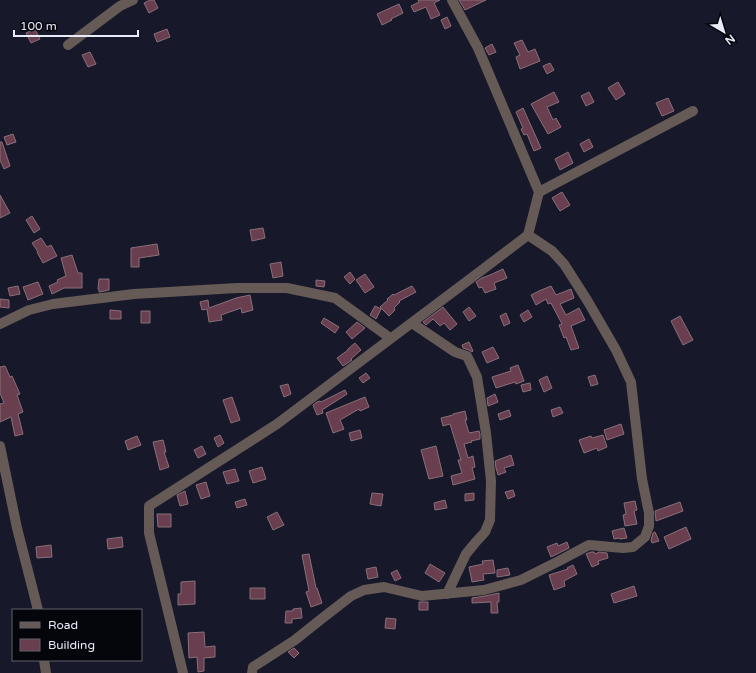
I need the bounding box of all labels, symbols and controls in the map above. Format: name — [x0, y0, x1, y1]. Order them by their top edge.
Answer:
scale bar — [14, 12, 138, 38]
north arrow — [704, 12, 744, 52]
text: 100 m — [20, 19, 57, 33]
text: N — [722, 32, 737, 47]
legend — [12, 609, 142, 661]
text: Road — [48, 618, 78, 632]
text: Building — [48, 638, 95, 652]

